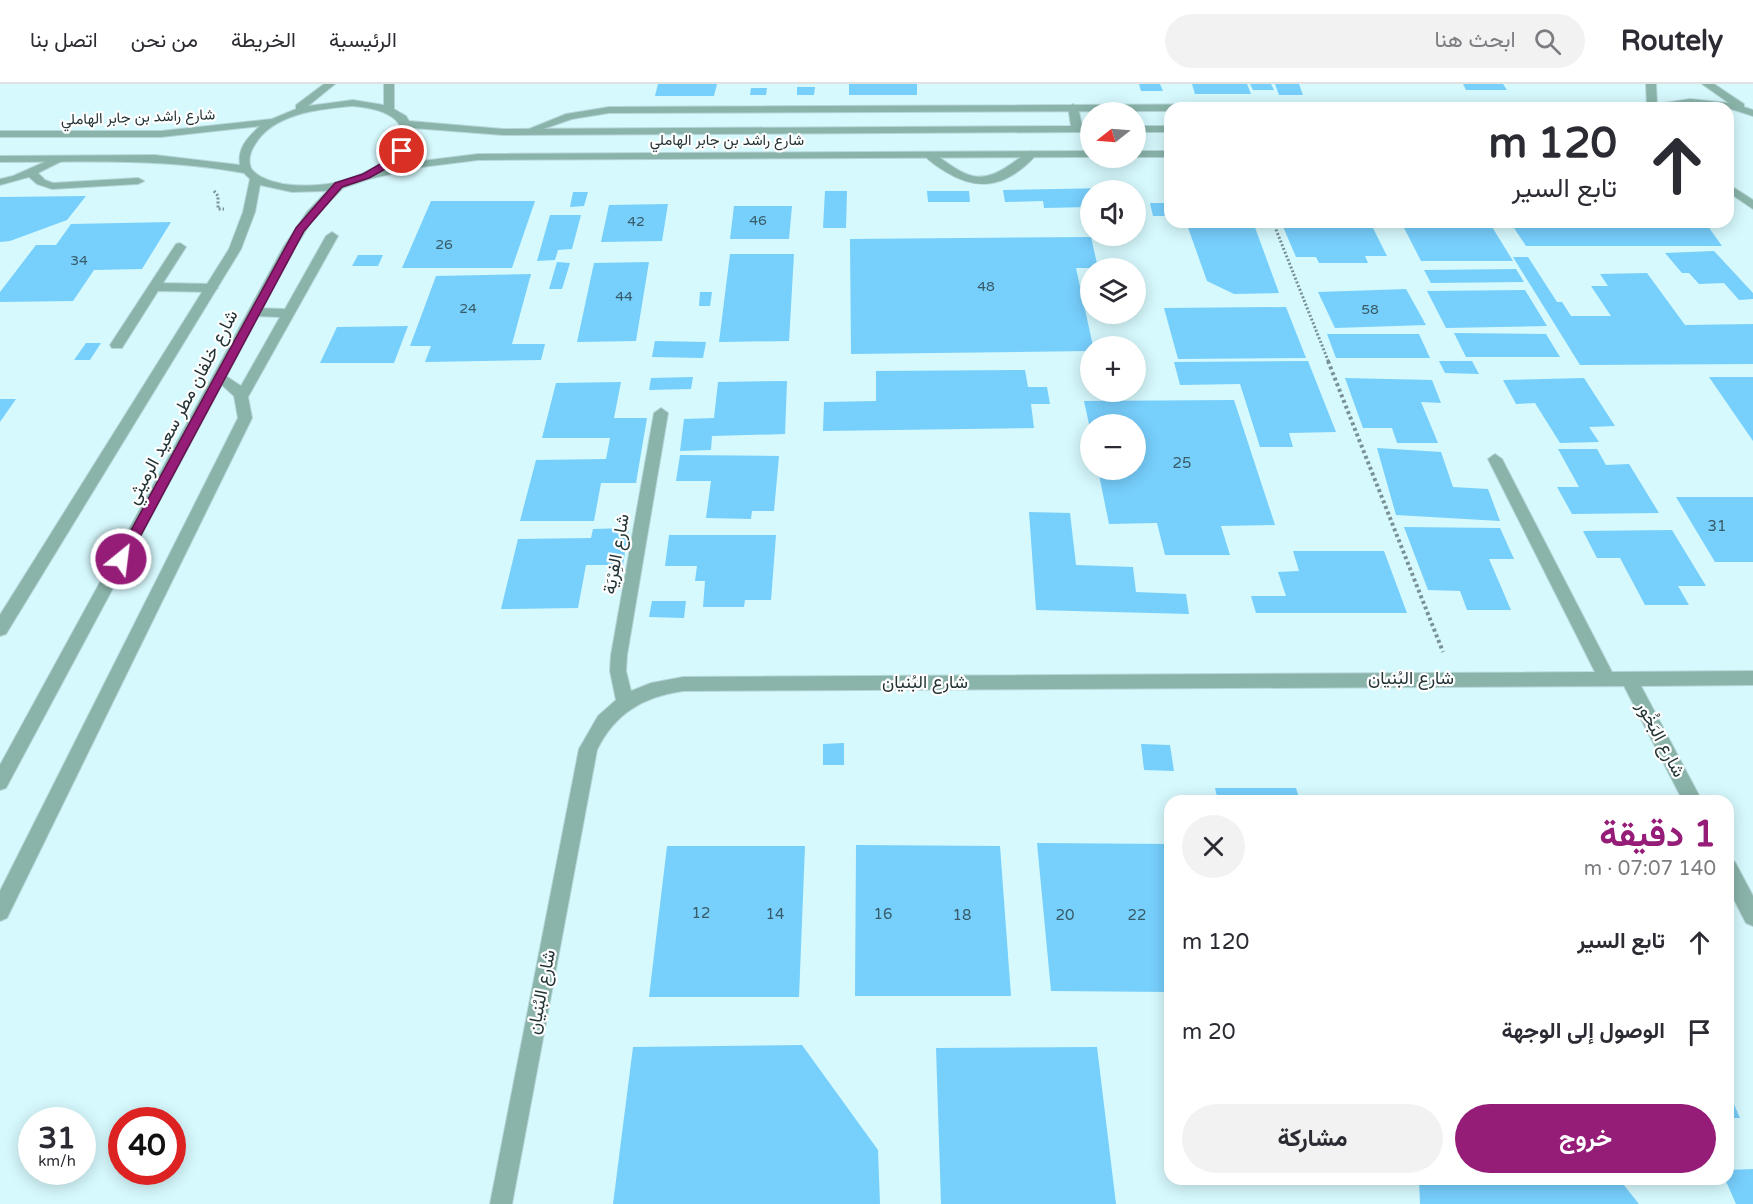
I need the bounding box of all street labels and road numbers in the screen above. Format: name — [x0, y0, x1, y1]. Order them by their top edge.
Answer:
street label: شارع راشد بن جابر الهاملي — [61, 105, 216, 133]
street label: شارع راشد بن جابر الهاملي — [650, 131, 804, 153]
street label: شارع خلفان مطر سعيد الرميثي — [121, 306, 246, 510]
street label: شارع الفِرْيَة — [598, 512, 635, 596]
street label: شارع البُنيان — [1368, 667, 1454, 690]
street label: شارع البُنيان — [882, 671, 968, 694]
street label: شارع البَخُور — [1630, 696, 1690, 781]
street label: شارع البُنيان — [522, 948, 561, 1036]

